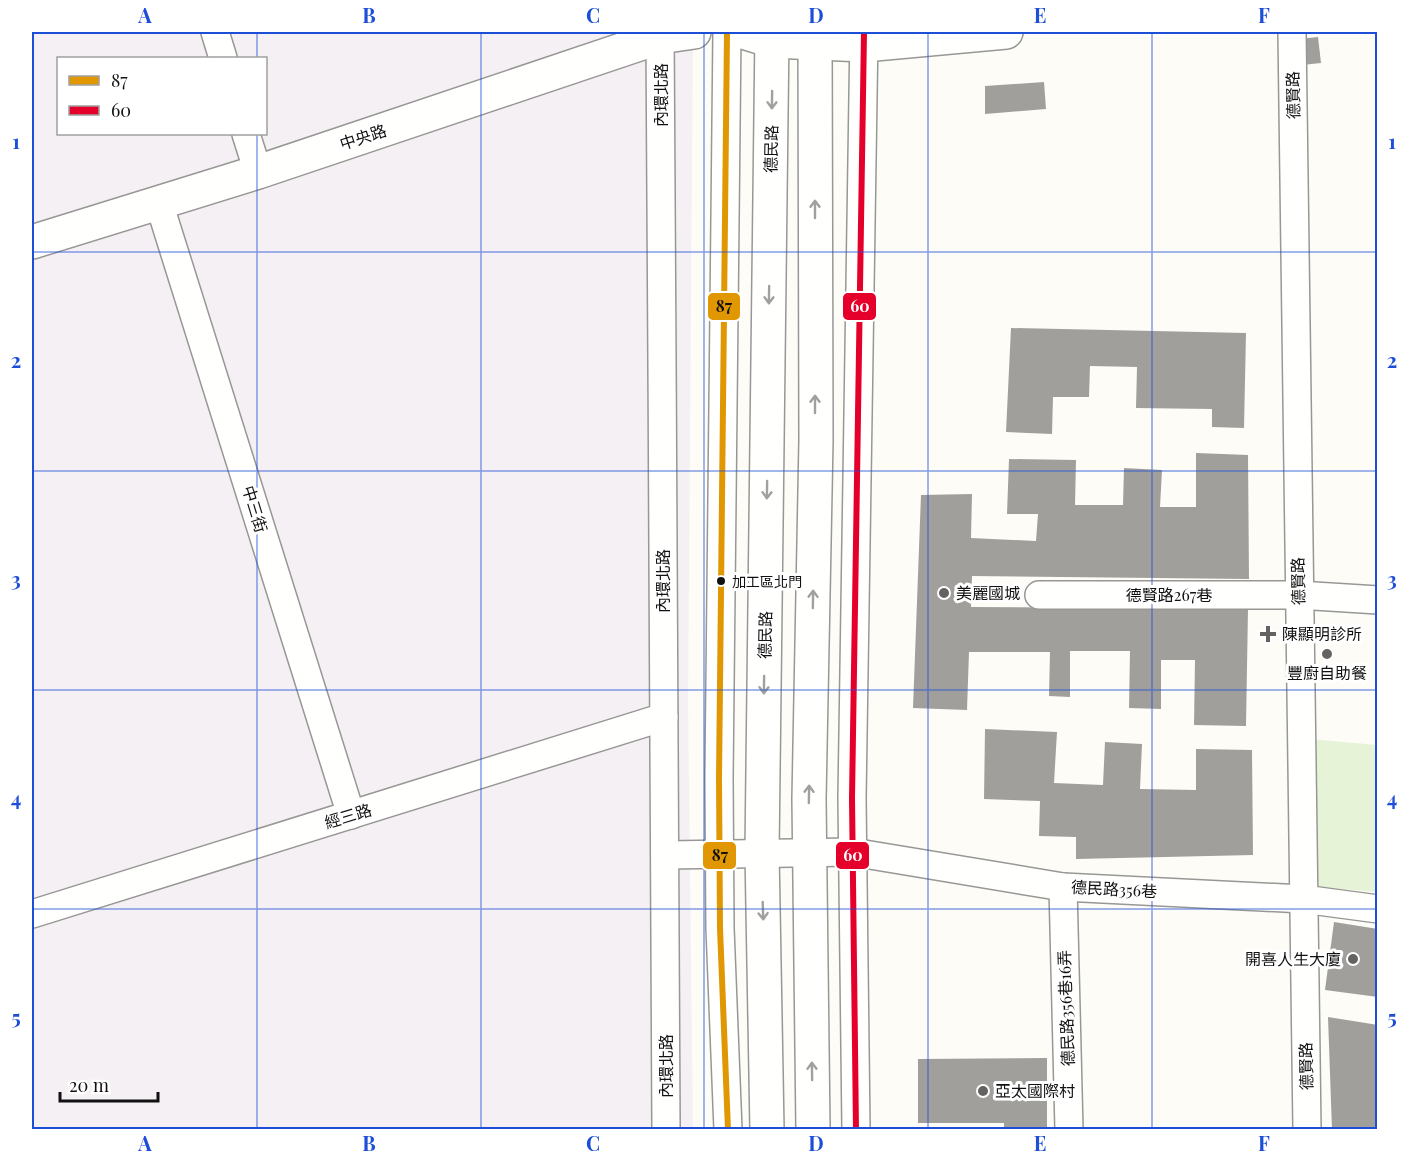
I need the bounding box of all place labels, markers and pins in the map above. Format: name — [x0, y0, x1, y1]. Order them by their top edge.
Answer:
place label: 加工區北門 — [732, 572, 802, 591]
marker: 加工區北門 — [715, 575, 727, 587]
place label: 美麗國城 — [956, 582, 1020, 603]
marker: 美麗國城 — [937, 586, 951, 600]
place label: 陳顯明診所 — [1282, 623, 1362, 644]
marker: 陳顯明診所 — [1259, 625, 1277, 643]
marker: 豐廚自助餐 — [1320, 647, 1334, 661]
place label: 豐廚自助餐 — [1287, 662, 1367, 683]
place label: 開喜人生大廈 — [1245, 948, 1341, 969]
marker: 開喜人生大廈 — [1346, 952, 1360, 966]
place label: 亞太國際村 — [995, 1080, 1075, 1101]
marker: 亞太國際村 — [976, 1084, 990, 1098]

